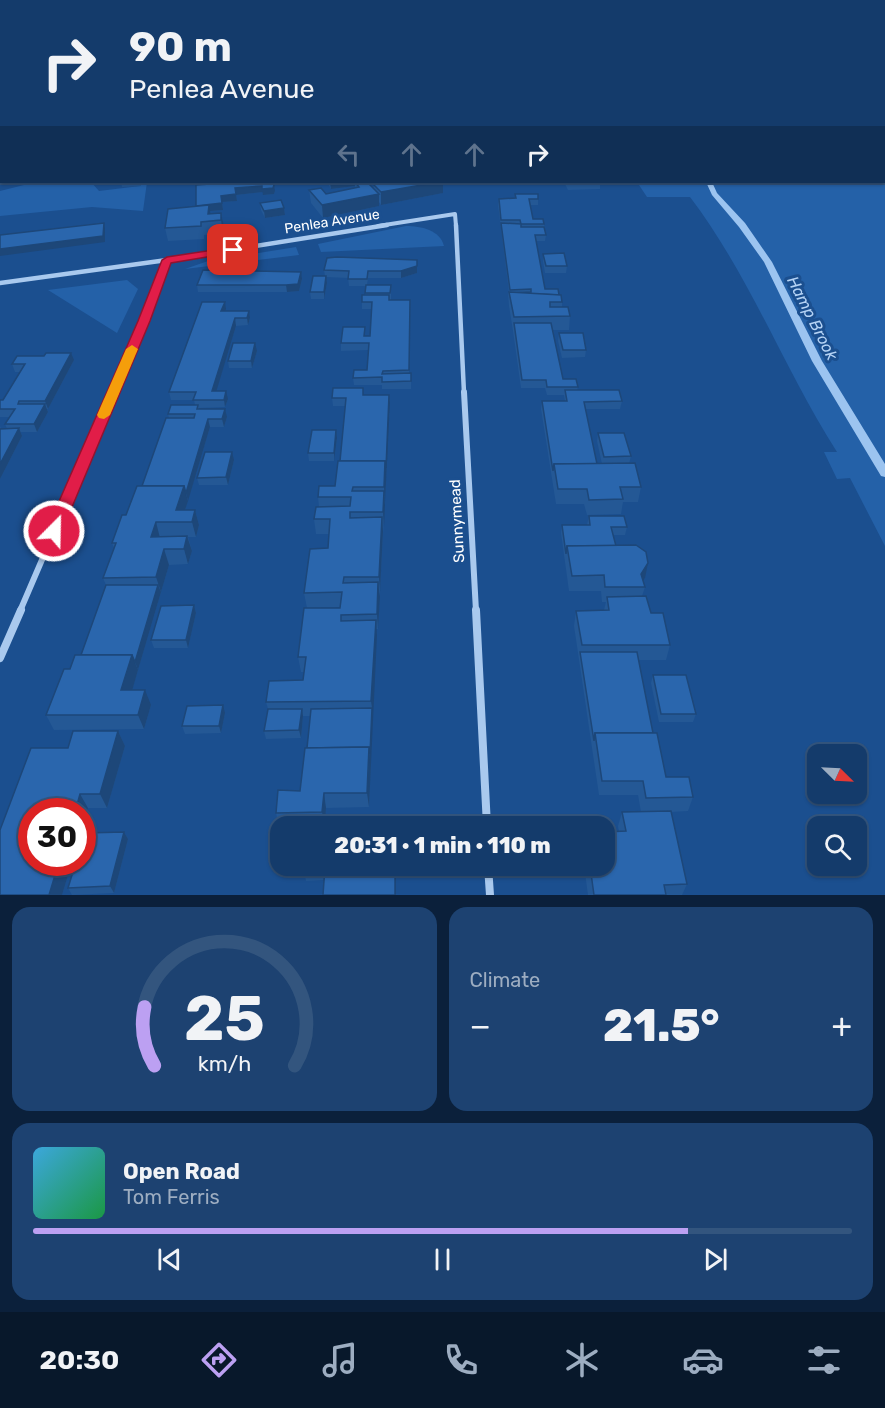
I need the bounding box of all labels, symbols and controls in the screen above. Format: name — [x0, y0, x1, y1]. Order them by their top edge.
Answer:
text: 90 m — [129, 22, 232, 72]
icon: right — [30, 24, 108, 102]
text: Penlea Avenue — [129, 73, 315, 105]
icon: left — [332, 138, 365, 171]
icon: ahead — [395, 138, 428, 171]
icon: ahead — [458, 138, 491, 171]
icon: right — [521, 138, 554, 171]
street label: Penlea Avenue — [283, 206, 381, 237]
pin — [207, 224, 258, 275]
icon: arrive — [216, 233, 249, 266]
water label: Hamp Brook — [783, 273, 842, 364]
street label: Sunnymead — [446, 479, 468, 563]
position arrow — [22, 499, 86, 563]
north arrow — [807, 744, 867, 804]
map controls — [807, 744, 867, 876]
speed limit sign: 30 — [18, 798, 96, 876]
button: search — [807, 816, 867, 876]
text: 20:31 · 1 min · 110 m — [334, 832, 551, 859]
text: Climate — [470, 968, 540, 992]
text: 25 — [184, 982, 265, 1056]
text: 21.5° — [603, 999, 719, 1052]
text: − — [470, 1006, 491, 1045]
text: + — [831, 1006, 852, 1045]
text: km/h — [197, 1051, 251, 1076]
text: Open Road — [123, 1158, 240, 1185]
text: Tom Ferris — [123, 1185, 220, 1209]
icon: previous — [153, 1243, 186, 1276]
icon: pause — [426, 1243, 459, 1276]
icon: next — [699, 1243, 732, 1276]
icon: directions — [198, 1339, 240, 1381]
icon: music — [319, 1339, 361, 1381]
icon: phone — [440, 1339, 482, 1381]
icon: climate — [561, 1339, 603, 1381]
icon: car — [682, 1339, 724, 1381]
icon: filters — [803, 1339, 845, 1381]
text: 20:30 — [40, 1344, 119, 1376]

